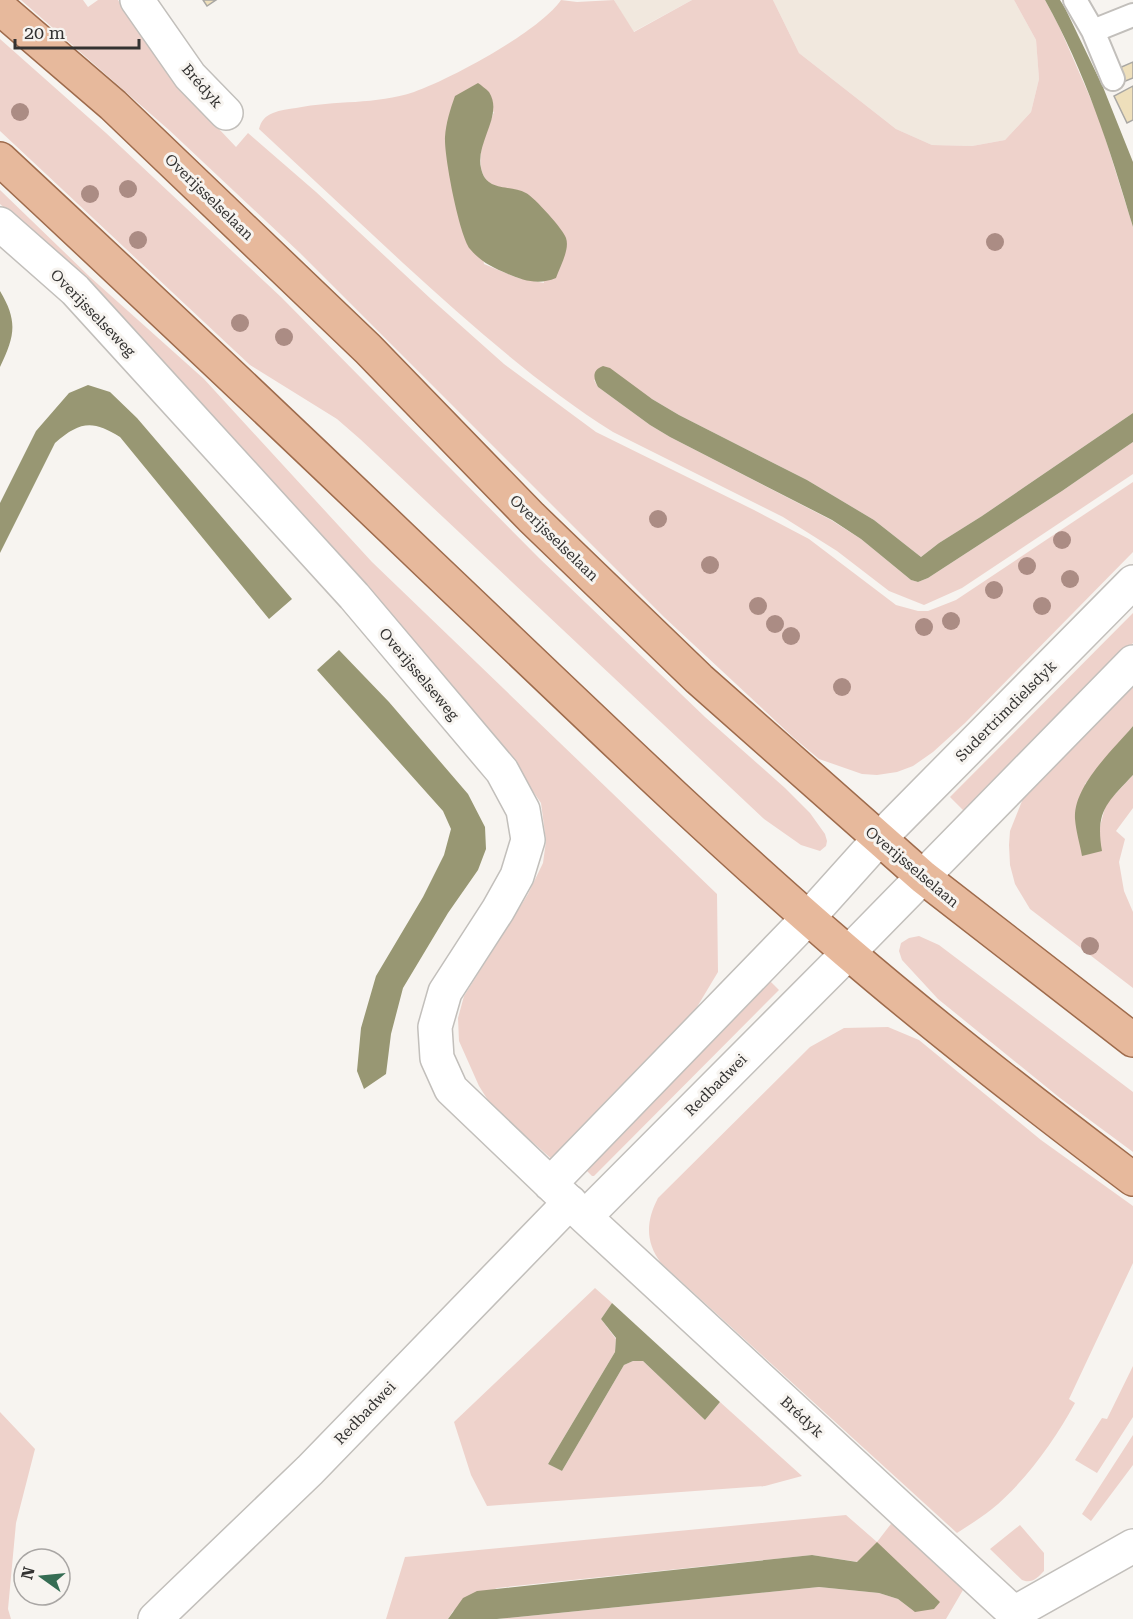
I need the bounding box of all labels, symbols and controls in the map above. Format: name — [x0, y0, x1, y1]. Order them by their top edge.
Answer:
scale bar — [15, 12, 140, 50]
text: 20 m — [24, 22, 65, 43]
street label: Brédyk — [178, 60, 226, 112]
street label: Overijsselselaan — [161, 150, 257, 244]
street label: Overijsselseweg — [47, 265, 140, 361]
street label: Overijsselselaan — [506, 491, 602, 585]
street label: Overijsselseweg — [375, 624, 463, 724]
street label: Sudertrimdielsdyk — [952, 656, 1061, 765]
street label: Overijsselselaan — [862, 823, 963, 912]
street label: Redbadwei — [681, 1050, 751, 1120]
street label: Redbadwei — [331, 1378, 400, 1448]
street label: Brédyk — [777, 1393, 828, 1442]
north arrow — [12, 1547, 72, 1607]
text: N — [17, 1565, 39, 1582]

